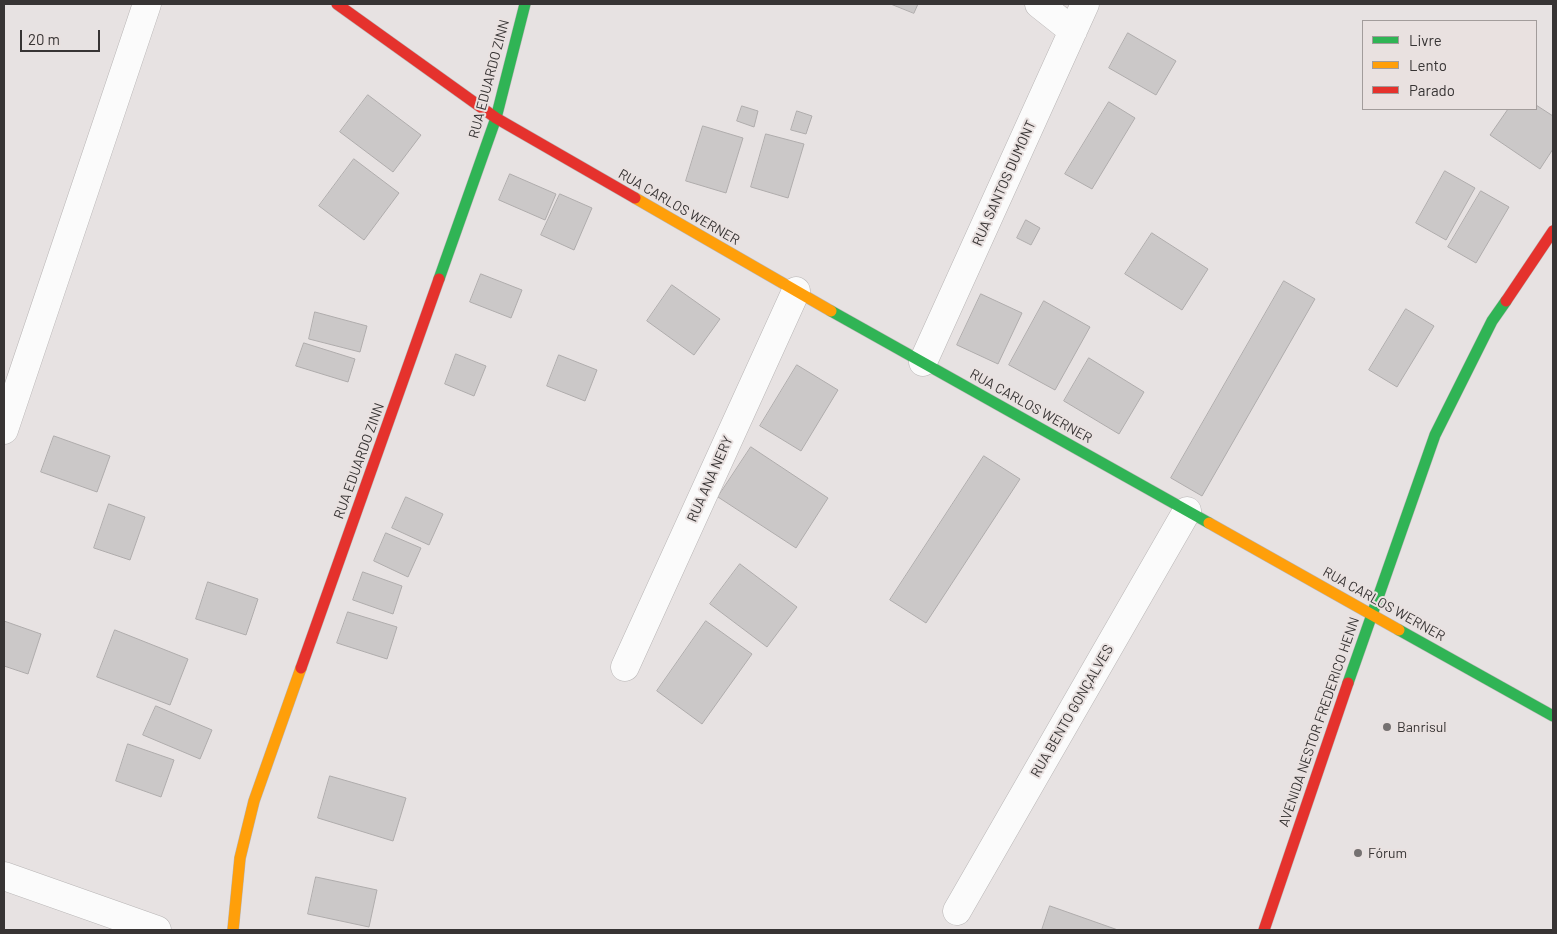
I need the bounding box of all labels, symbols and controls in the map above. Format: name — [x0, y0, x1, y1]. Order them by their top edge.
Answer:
street label: RUA EDUARDO ZINN — [465, 18, 513, 140]
scale bar — [22, 20, 102, 52]
legend — [1362, 20, 1537, 110]
text: 20 m — [28, 30, 60, 48]
text: Livre — [1409, 31, 1442, 49]
text: Lento — [1409, 56, 1447, 74]
text: Parado — [1409, 81, 1455, 99]
street label: RUA SANTOS DUMONT — [969, 118, 1039, 248]
street label: RUA CARLOS WERNER — [615, 165, 743, 249]
street label: RUA CARLOS WERNER — [967, 365, 1095, 447]
street label: RUA EDUARDO ZINN — [330, 401, 388, 521]
street label: RUA ANA NERY — [684, 433, 736, 525]
street label: RUA CARLOS WERNER — [1320, 563, 1448, 645]
street label: AVENIDA NESTOR FREDERICO HENN — [1275, 615, 1363, 829]
street label: RUA BENTO GONÇALVES — [1027, 642, 1117, 780]
place label: Banrisul — [1397, 719, 1447, 735]
marker: Banrisul — [1381, 721, 1393, 733]
place label: Fórum — [1368, 845, 1407, 861]
marker: Fórum — [1352, 847, 1364, 859]

